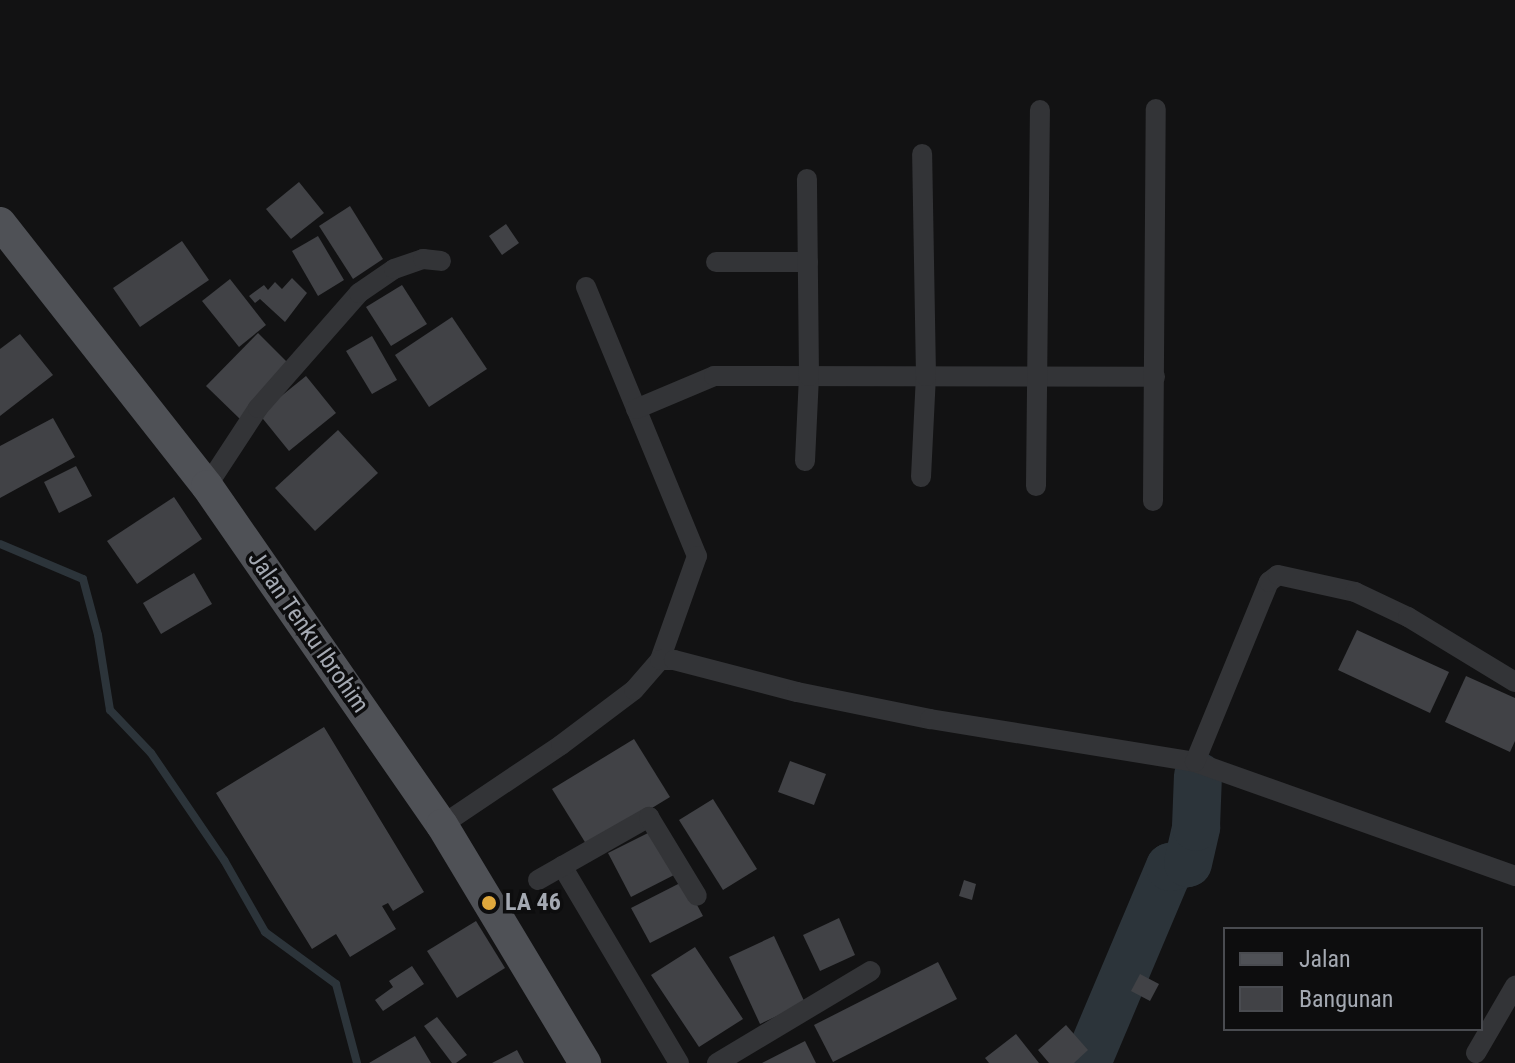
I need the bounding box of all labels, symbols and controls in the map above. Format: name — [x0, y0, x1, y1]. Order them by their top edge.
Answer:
street label: Jalan Tenku Ibrohim — [241, 545, 375, 719]
place label: LA 46 — [505, 889, 561, 917]
marker: LA 46 — [480, 894, 498, 912]
legend — [1223, 927, 1483, 1031]
text: Jalan — [1299, 945, 1351, 973]
text: Bangunan — [1299, 985, 1393, 1013]

